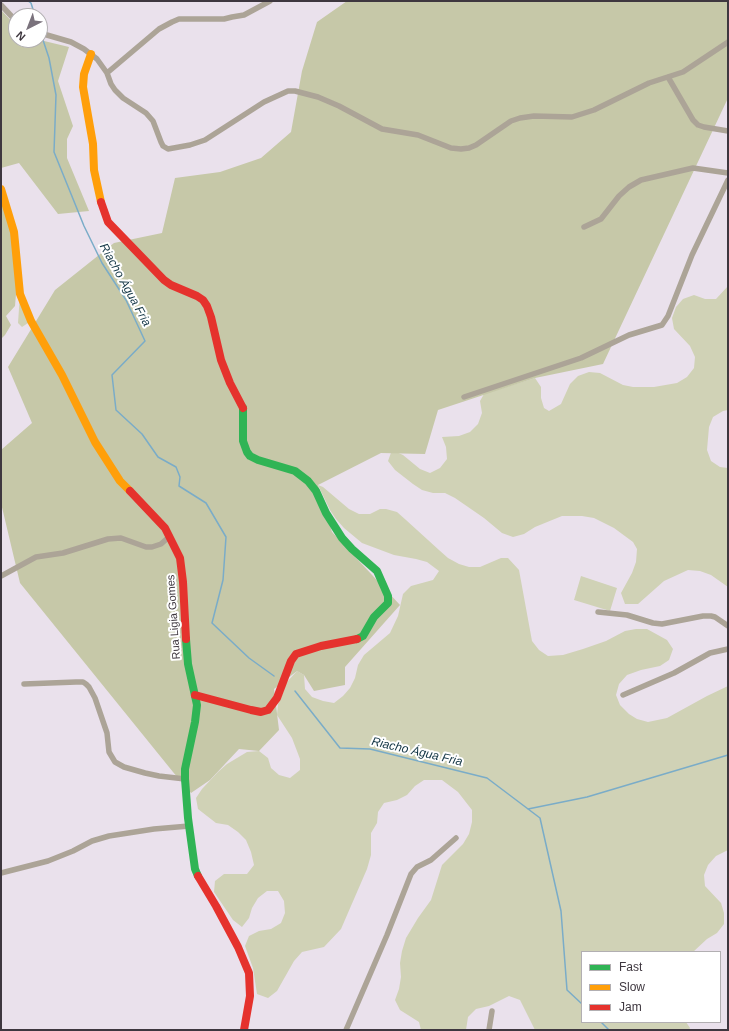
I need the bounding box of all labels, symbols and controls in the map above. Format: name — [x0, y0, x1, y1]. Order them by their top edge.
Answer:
north arrow — [8, 8, 48, 48]
text: N — [14, 29, 28, 43]
water label: Riacho Água Fria — [96, 241, 154, 329]
street label: Rua Ligia Gomes — [164, 574, 184, 660]
water label: Riacho Água Fria — [370, 735, 464, 769]
legend — [581, 951, 721, 1023]
text: Fast — [619, 960, 642, 974]
text: Slow — [619, 980, 645, 994]
text: Jam — [619, 1000, 642, 1014]

